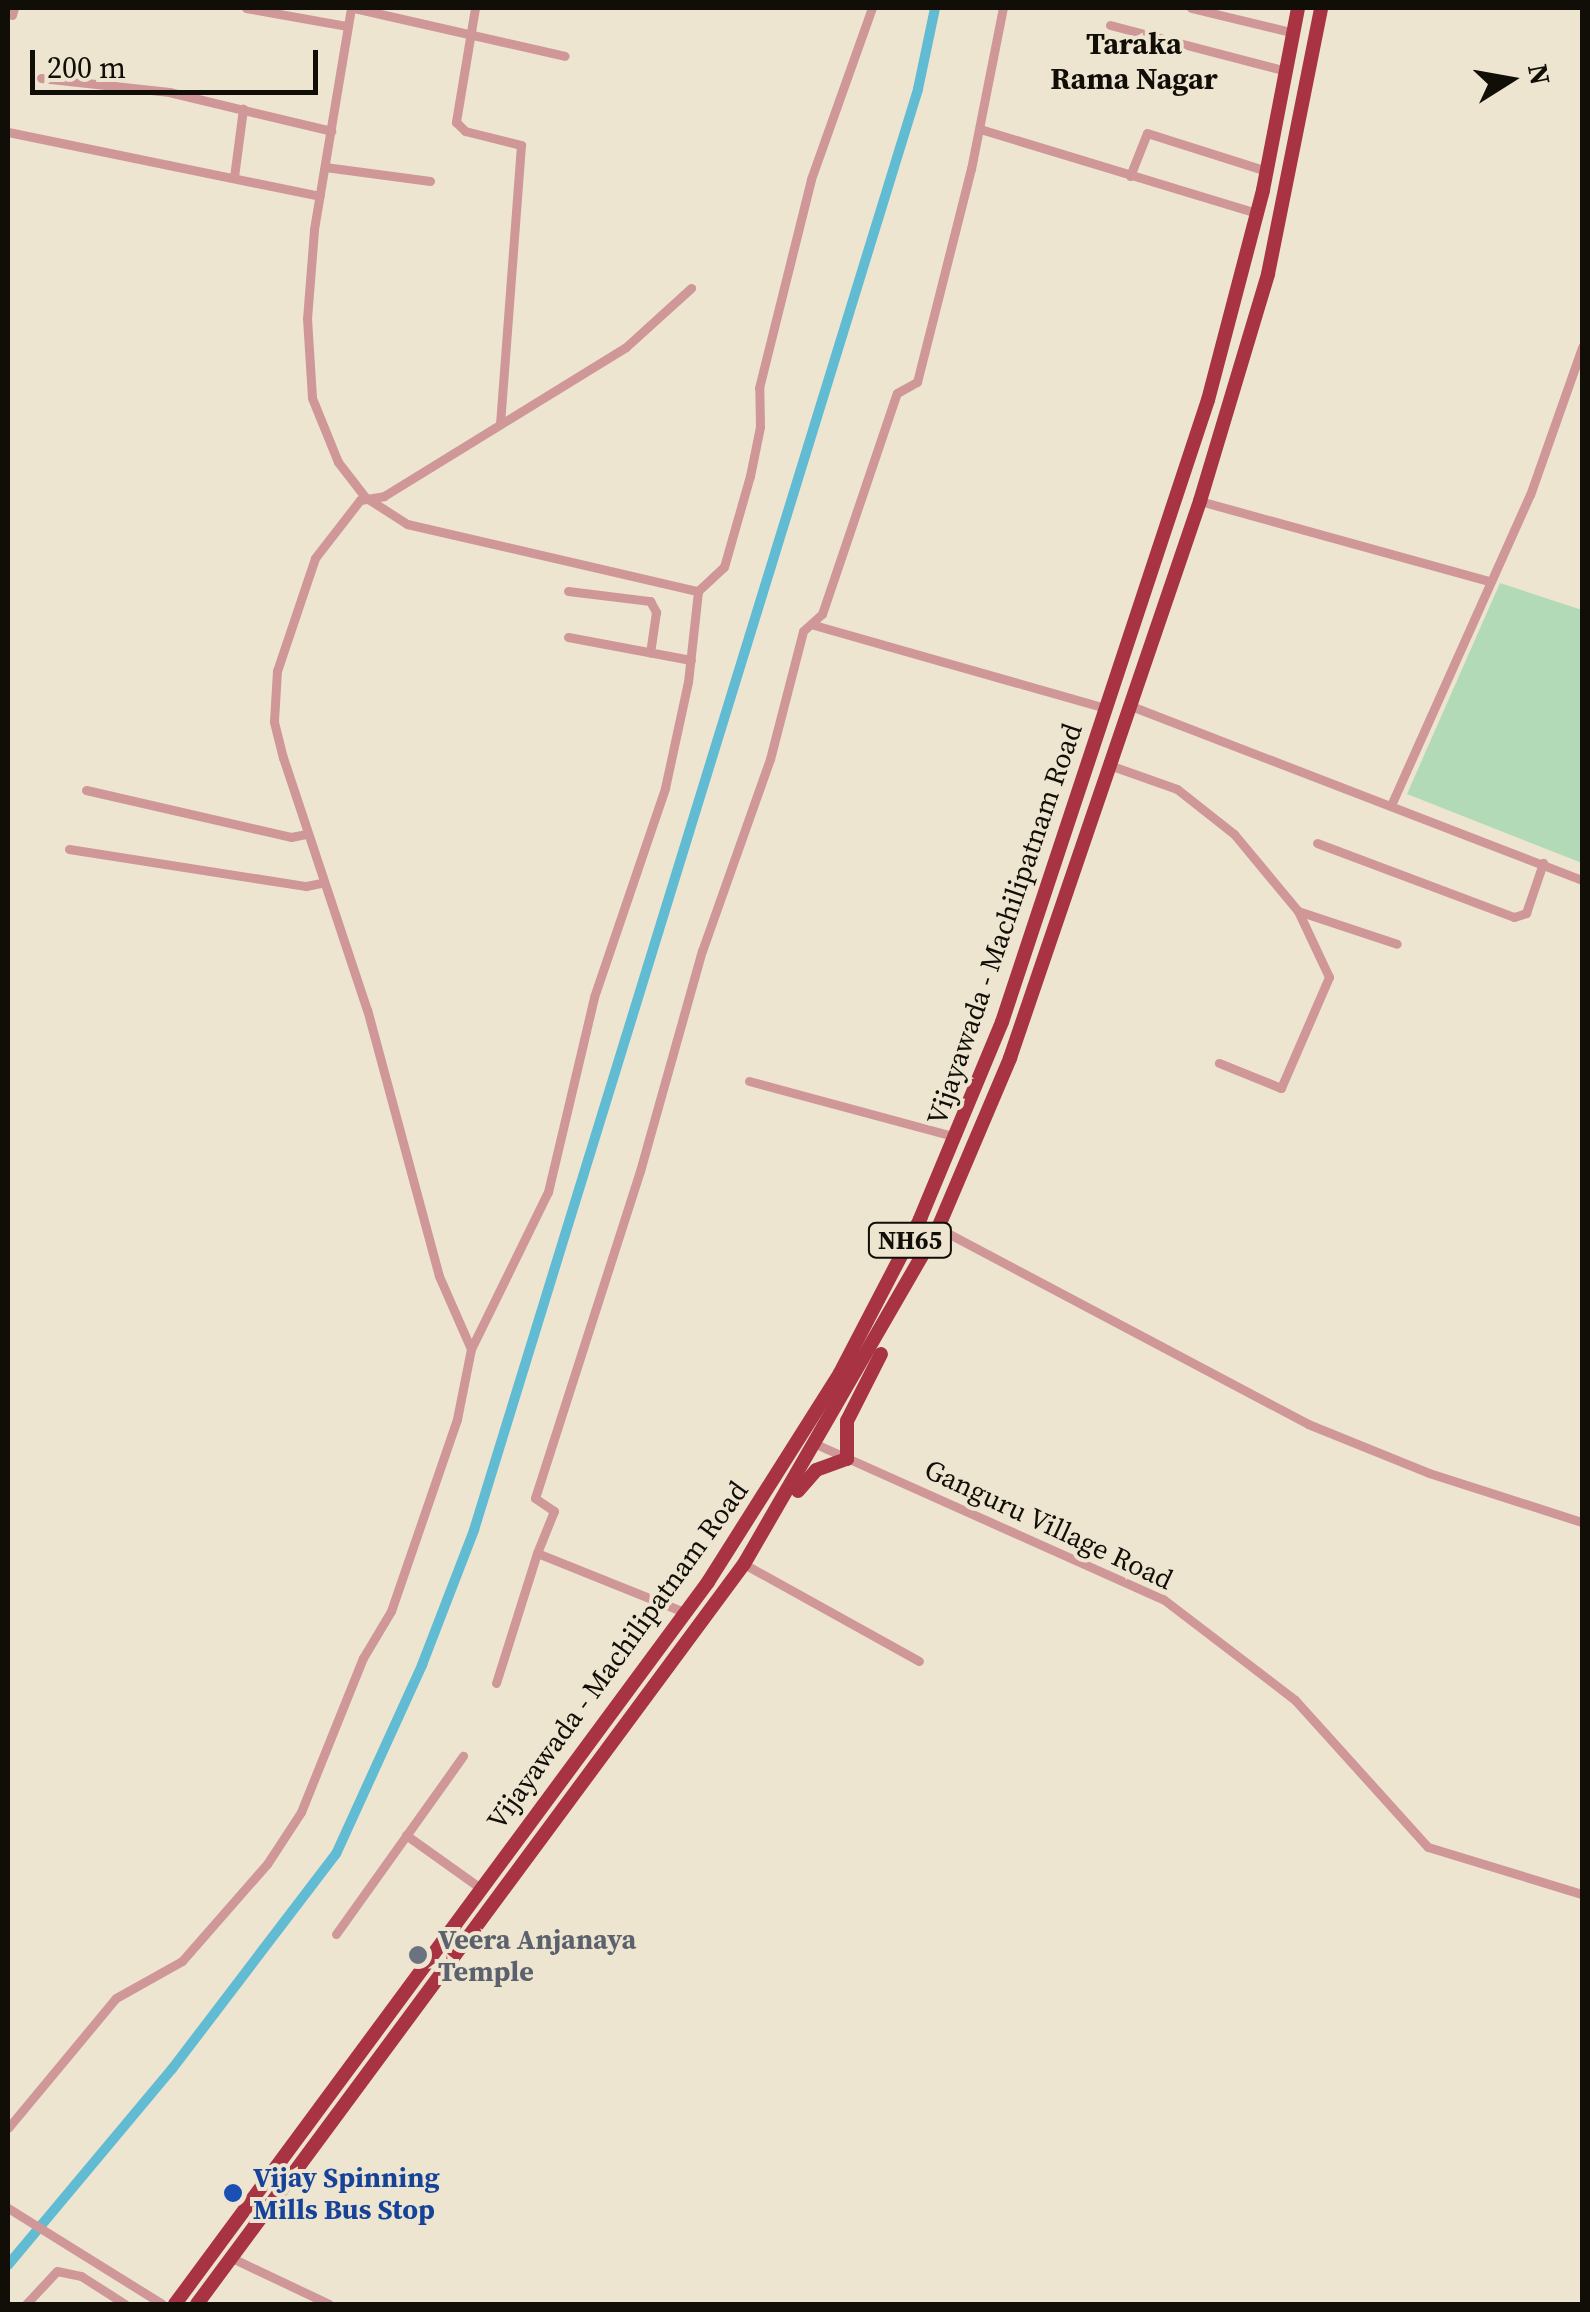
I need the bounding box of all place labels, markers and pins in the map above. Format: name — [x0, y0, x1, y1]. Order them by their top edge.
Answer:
place label: Veera Anjanaya Temple — [438, 1922, 636, 1988]
marker: Veera Anjanaya Temple — [407, 1944, 429, 1966]
place label: Vijay Spinning Mills Bus Stop — [253, 2160, 440, 2226]
marker: Vijay Spinning Mills Bus Stop — [222, 2182, 244, 2204]

